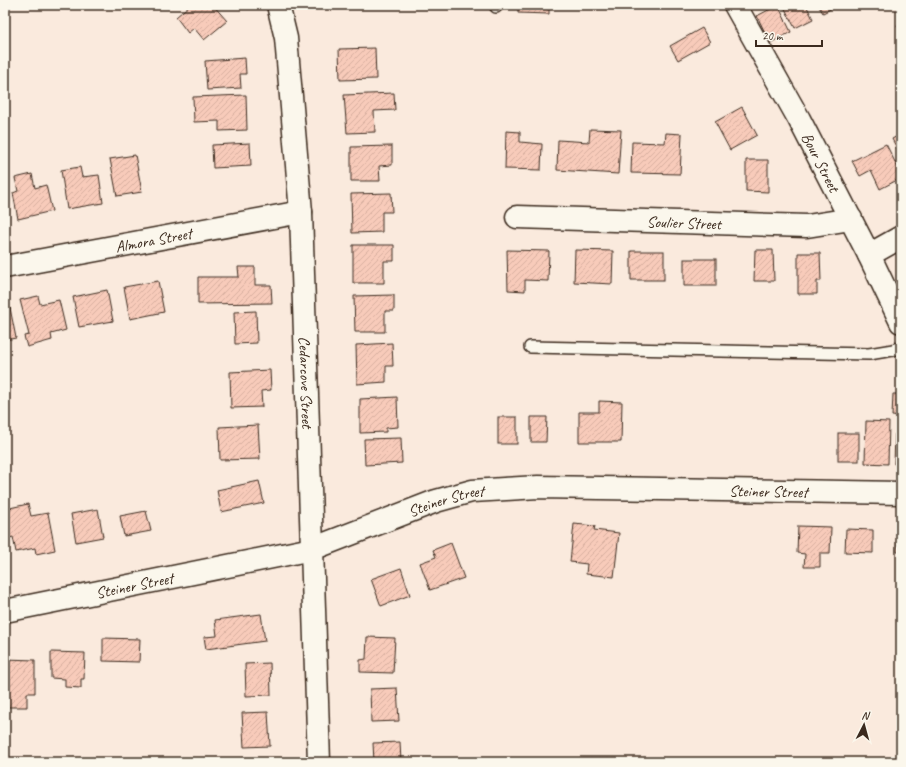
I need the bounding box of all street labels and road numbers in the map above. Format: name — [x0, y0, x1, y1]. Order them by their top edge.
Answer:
street label: Bour Street — [797, 129, 845, 197]
street label: Soulier Street — [646, 212, 723, 234]
street label: Almora Street — [114, 223, 196, 257]
street label: Cedarcove Street — [294, 336, 317, 430]
street label: Steiner Street — [405, 481, 487, 522]
street label: Steiner Street — [729, 481, 810, 502]
street label: Steiner Street — [94, 568, 178, 603]

